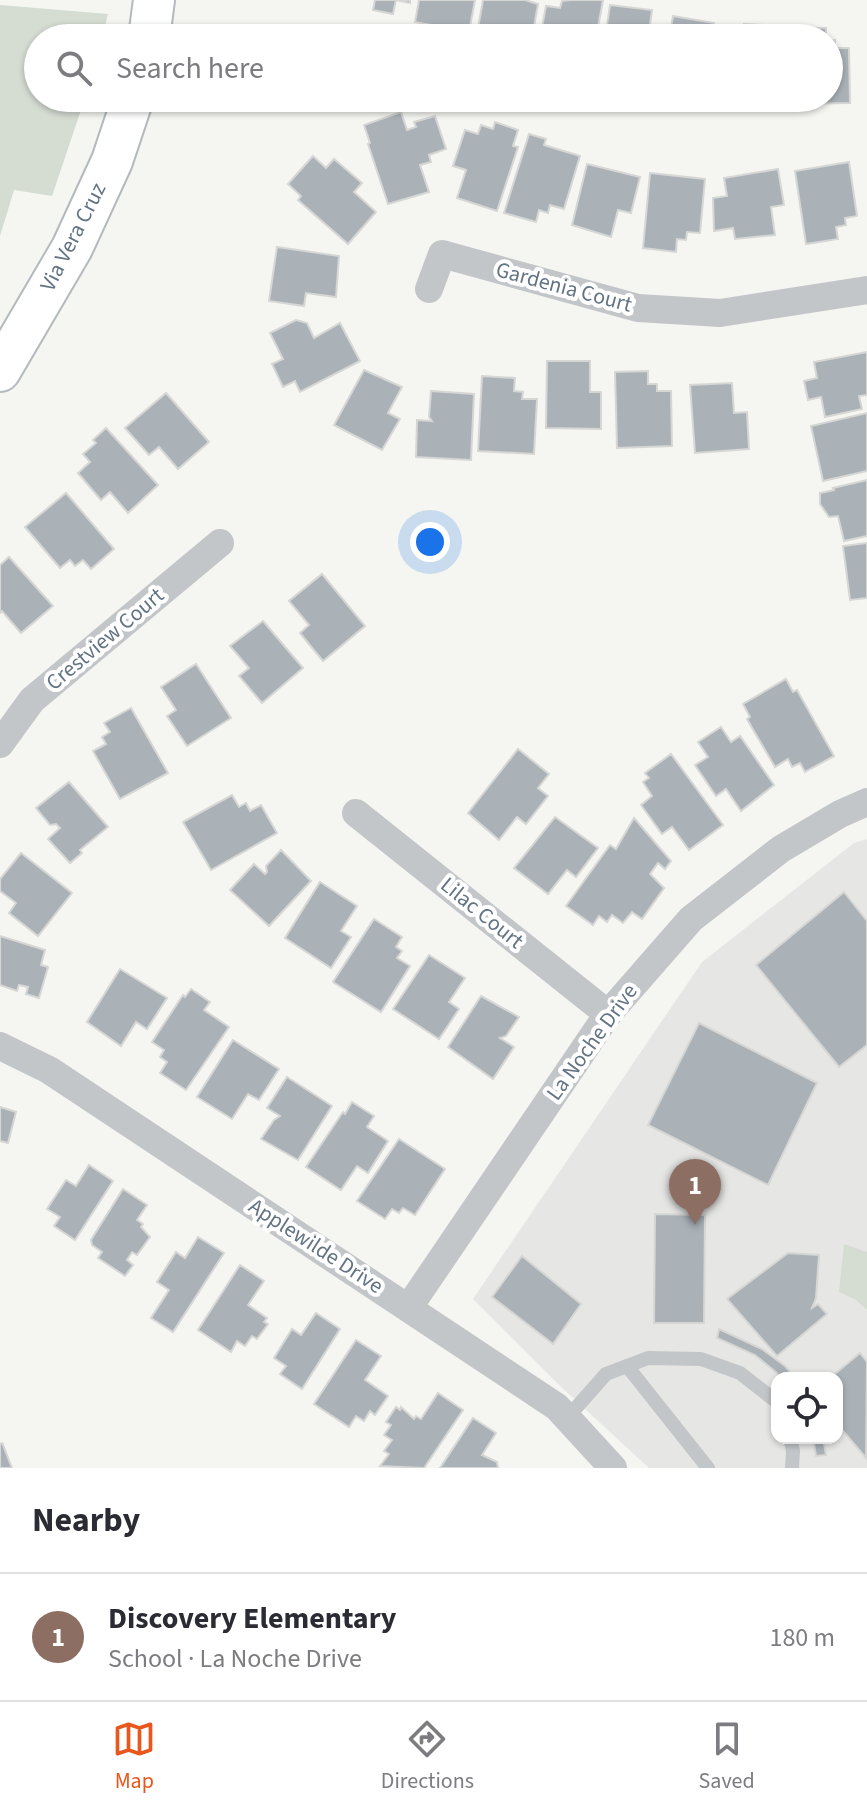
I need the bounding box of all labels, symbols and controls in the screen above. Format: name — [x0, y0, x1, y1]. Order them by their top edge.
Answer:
search box — [24, 24, 843, 112]
icon: search — [52, 46, 96, 90]
text: Search here — [116, 47, 264, 90]
street label: Via Vera Cruz — [32, 177, 114, 297]
street label: Gardenia Court — [492, 253, 636, 321]
your location — [410, 522, 450, 562]
street label: Crestview Court — [39, 580, 171, 698]
street label: Lilac Court — [434, 869, 531, 957]
street label: La Noche Drive — [539, 977, 645, 1107]
pin: 1 — [669, 1159, 721, 1225]
street label: Applewilde Drive — [242, 1190, 390, 1302]
map controls — [771, 1372, 843, 1444]
button: locate — [771, 1372, 843, 1444]
text: Nearby — [32, 1496, 140, 1545]
text: Discovery Elementary — [108, 1597, 396, 1640]
text: 1 — [51, 1619, 65, 1656]
text: 180 m — [769, 1619, 835, 1656]
text: School · La Noche Drive — [108, 1640, 362, 1677]
tab: Map — [112, 1717, 156, 1797]
tab: Directions — [381, 1717, 474, 1797]
tab: Saved — [699, 1717, 755, 1797]

